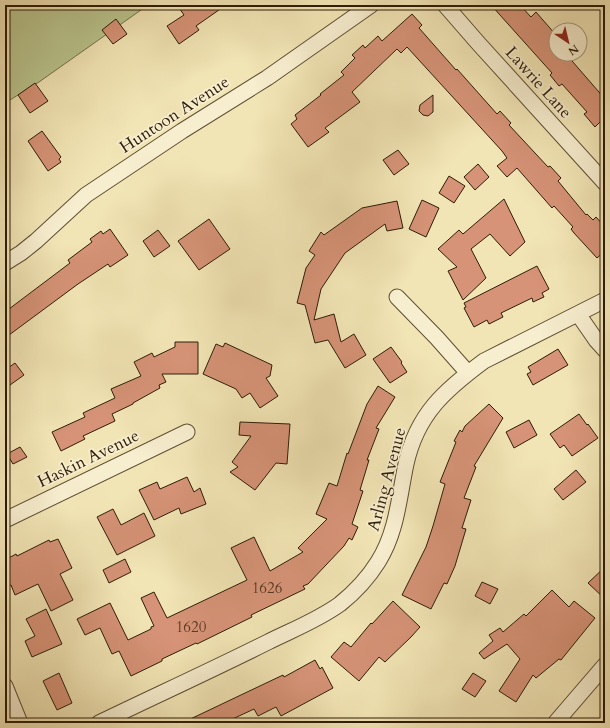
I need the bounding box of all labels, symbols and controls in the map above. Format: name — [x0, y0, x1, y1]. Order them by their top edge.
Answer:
north arrow — [548, 22, 588, 62]
street label: Lawrie Lane — [500, 41, 577, 123]
text: N — [565, 41, 582, 59]
street label: Huntoon Avenue — [115, 70, 234, 158]
street label: Haskin Avenue — [34, 424, 143, 493]
street label: Arling Avenue — [362, 425, 411, 533]
house number: 1626 — [252, 578, 283, 598]
house number: 1620 — [176, 617, 207, 637]

